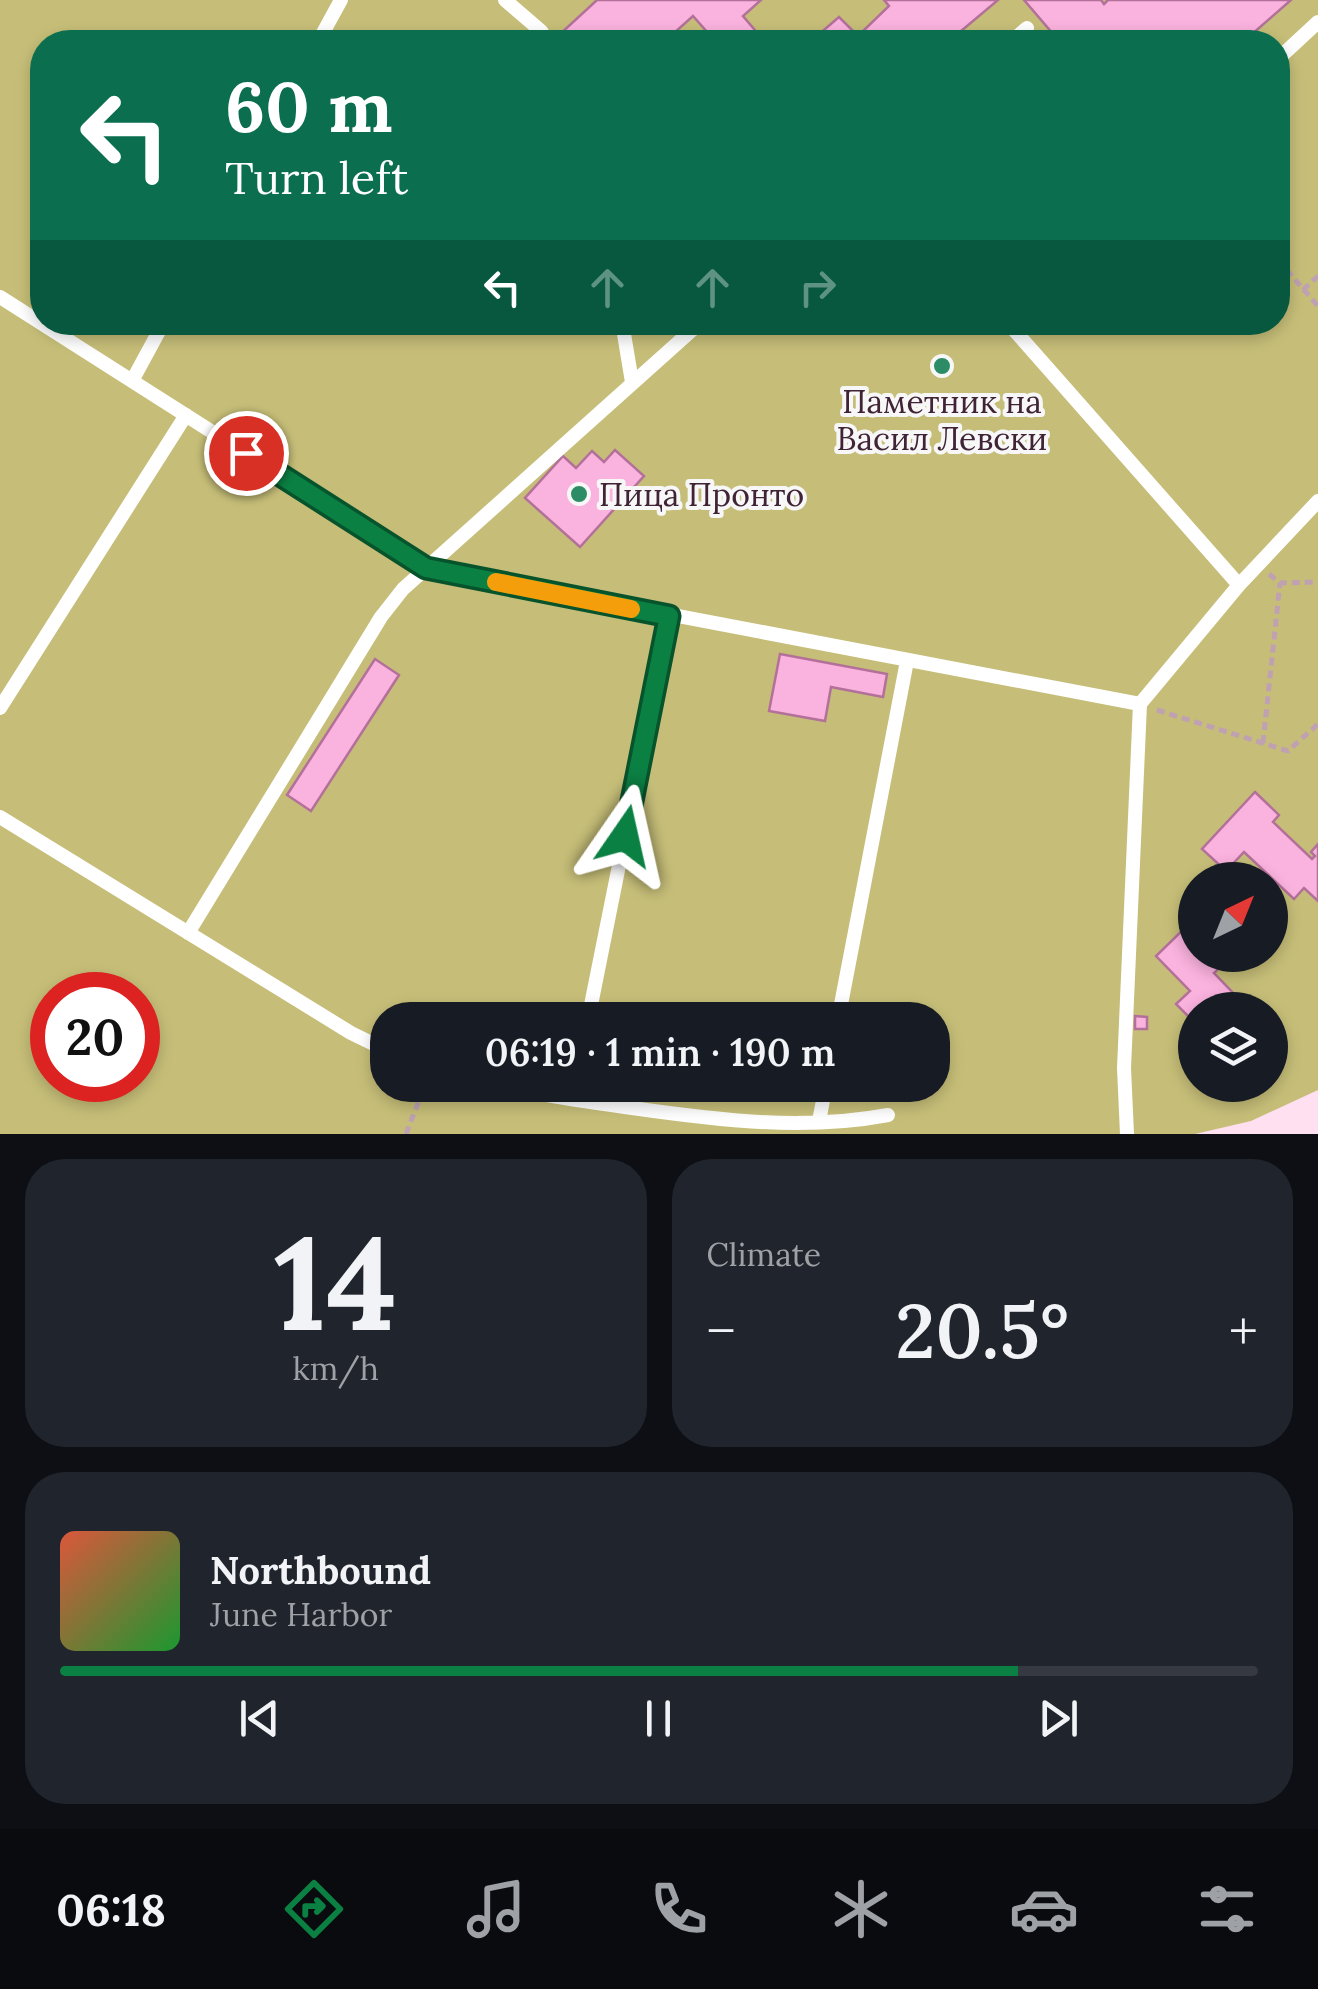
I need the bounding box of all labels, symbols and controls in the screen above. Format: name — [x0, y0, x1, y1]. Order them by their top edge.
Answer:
text: 60 m — [225, 62, 393, 151]
icon: left — [60, 70, 190, 200]
text: Turn left — [225, 149, 408, 206]
icon: left — [475, 260, 530, 315]
icon: ahead — [580, 260, 635, 315]
icon: ahead — [685, 260, 740, 315]
icon: right — [790, 260, 845, 315]
marker: Паметник на Васил Левски — [931, 355, 953, 377]
place label: Паметник на Васил Левски — [837, 381, 1047, 459]
pin — [204, 411, 289, 496]
icon: arrive — [219, 426, 274, 481]
place label: Пица Пронто — [599, 474, 804, 515]
marker: Пица Пронто — [568, 483, 590, 505]
position arrow — [573, 784, 677, 888]
north arrow — [1178, 862, 1288, 972]
map controls — [1178, 862, 1288, 1102]
speed limit sign: 20 — [30, 972, 160, 1102]
button: layers — [1178, 992, 1288, 1102]
text: 06:19 · 1 min · 190 m — [485, 1028, 835, 1076]
text: 14 — [274, 1199, 398, 1366]
text: Climate — [707, 1234, 821, 1275]
text: 20.5° — [895, 1283, 1069, 1379]
text: − — [707, 1296, 736, 1366]
text: + — [1229, 1296, 1258, 1366]
text: km/h — [293, 1348, 379, 1389]
text: Northbound — [210, 1546, 431, 1594]
text: June Harbor — [210, 1594, 392, 1635]
icon: previous — [232, 1691, 287, 1746]
icon: pause — [631, 1691, 686, 1746]
icon: next — [1031, 1691, 1086, 1746]
icon: directions — [279, 1874, 349, 1944]
icon: music — [461, 1874, 531, 1944]
icon: phone — [644, 1874, 714, 1944]
icon: climate — [826, 1874, 896, 1944]
icon: car — [1009, 1874, 1079, 1944]
icon: filters — [1192, 1874, 1262, 1944]
text: 06:18 — [56, 1881, 166, 1938]

